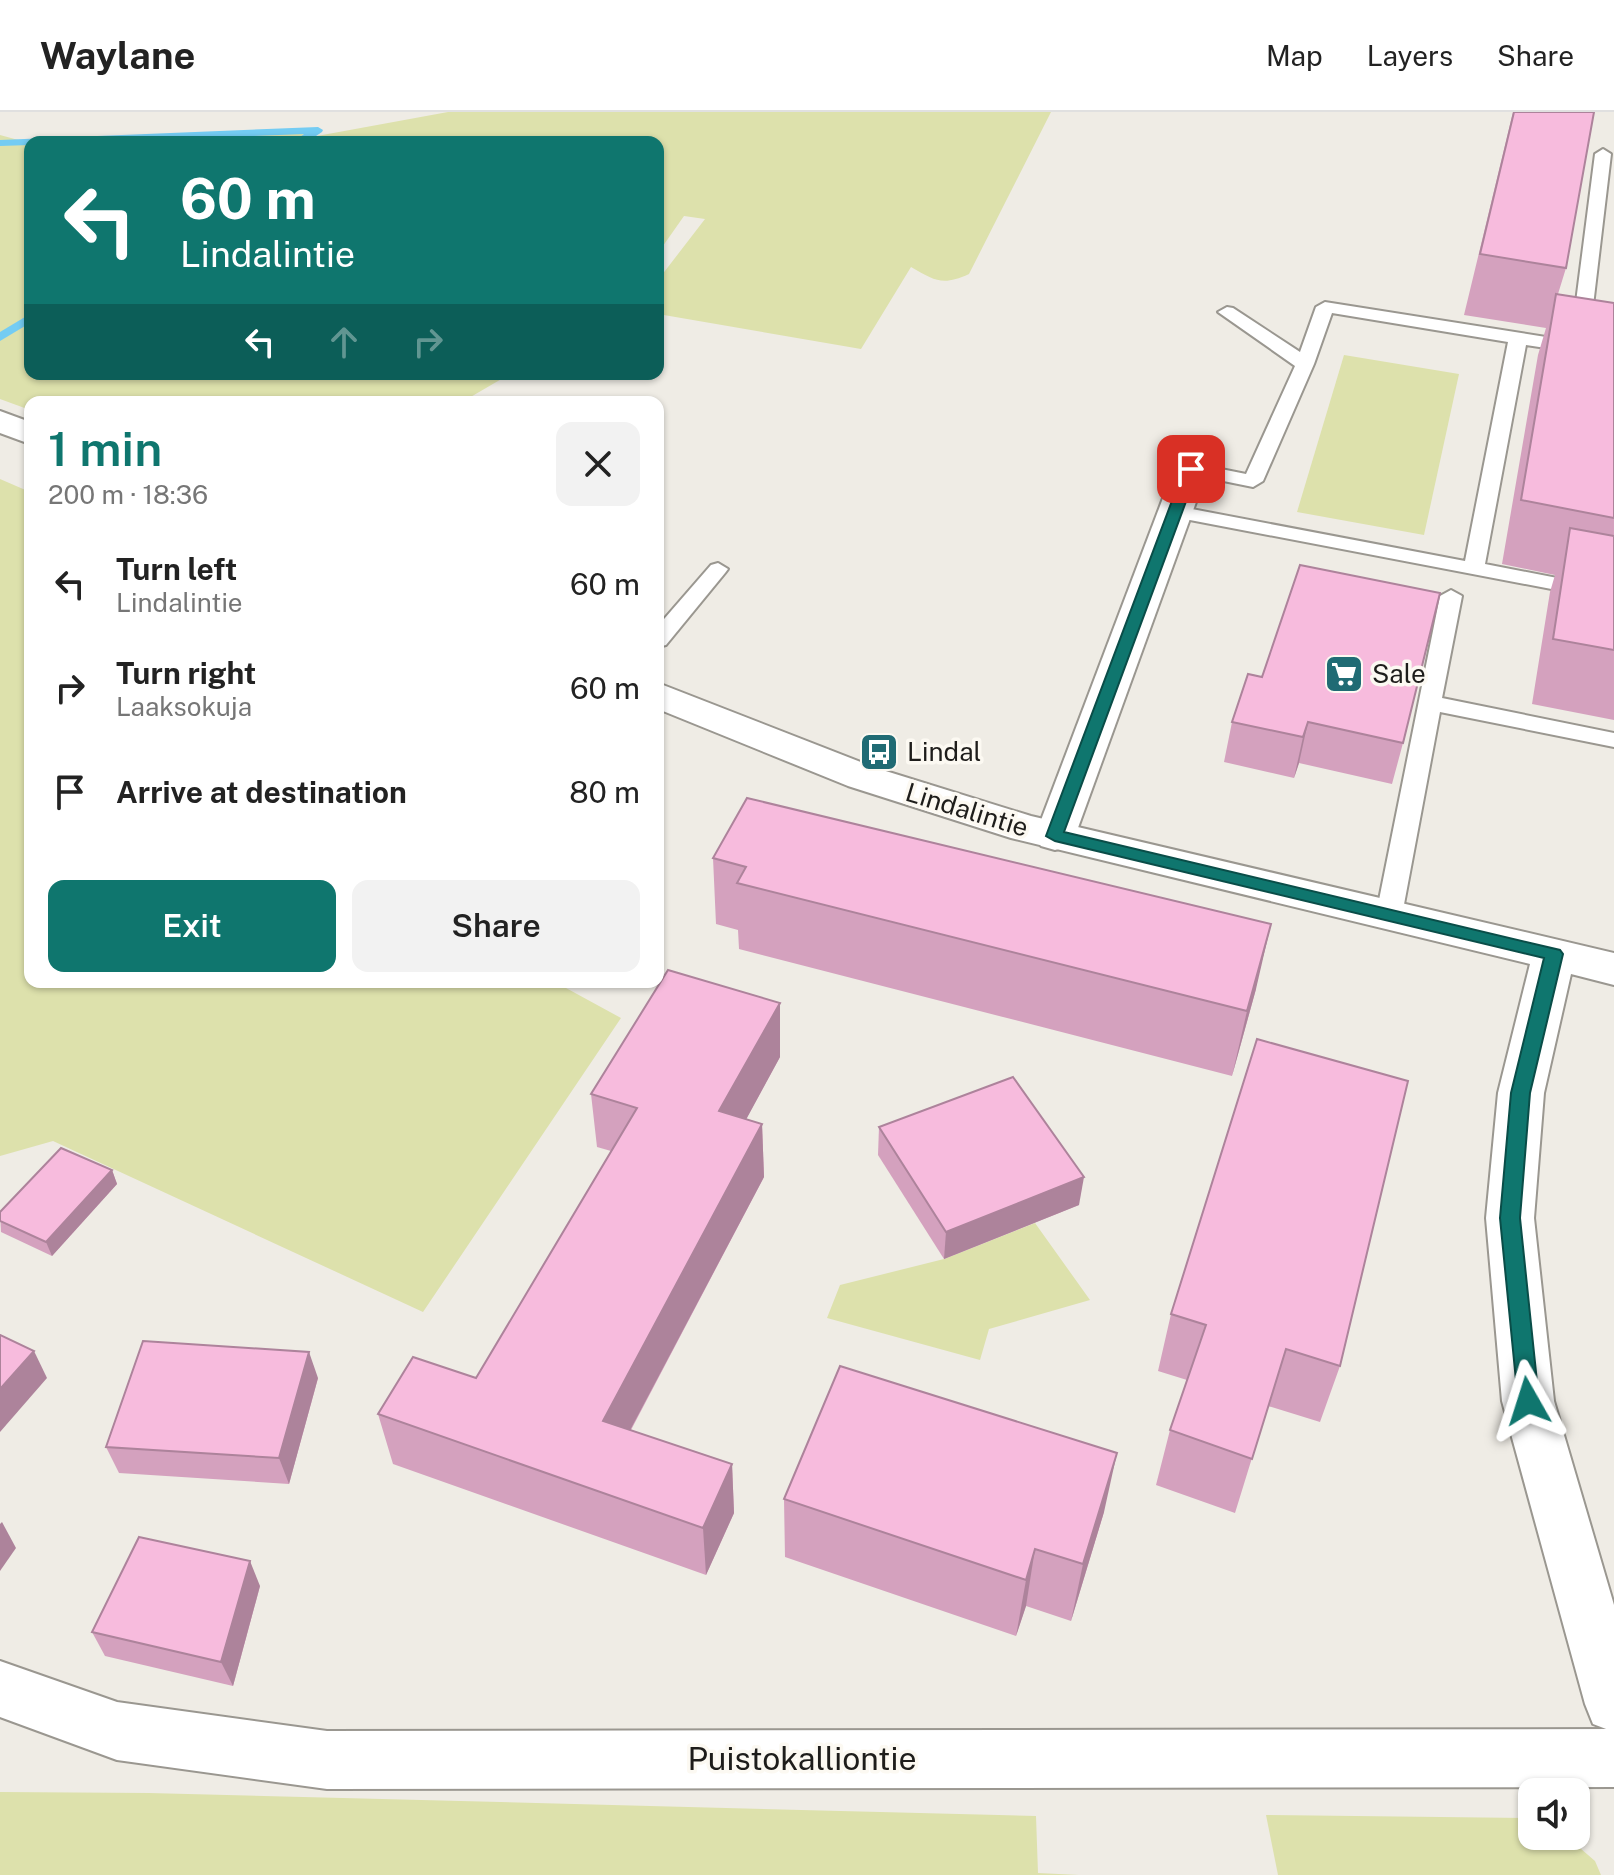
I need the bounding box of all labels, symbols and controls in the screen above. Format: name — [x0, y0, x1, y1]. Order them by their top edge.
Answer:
text: Waylane — [40, 33, 195, 78]
text: Map — [1266, 39, 1323, 72]
text: Layers — [1367, 39, 1453, 72]
text: Share — [1497, 39, 1574, 72]
text: 60 m — [180, 166, 316, 232]
icon: left — [48, 168, 152, 272]
text: Lindalintie — [180, 233, 355, 275]
icon: left — [238, 320, 282, 364]
icon: ahead — [322, 320, 366, 364]
icon: right — [406, 320, 450, 364]
text: 1 min — [48, 420, 162, 477]
button: close — [556, 422, 640, 506]
pin — [1157, 435, 1225, 503]
icon: arrive — [1169, 447, 1213, 491]
text: 200 m · 18:36 — [48, 479, 208, 510]
text: Turn left — [116, 551, 237, 587]
icon: left — [48, 562, 92, 606]
text: 60 m — [570, 566, 640, 602]
text: Lindalintie — [116, 587, 243, 618]
supermarket icon: Sale — [1323, 653, 1365, 695]
text: Turn right — [116, 655, 256, 691]
place label: Sale — [1372, 658, 1426, 689]
icon: right — [48, 666, 92, 710]
text: 60 m — [570, 670, 640, 706]
text: Laaksokuja — [116, 691, 252, 722]
bus stop icon: Lindal — [858, 731, 900, 773]
place label: Lindal — [907, 736, 981, 767]
icon: arrive — [48, 770, 92, 814]
text: Arrive at destination — [116, 774, 407, 810]
text: 80 m — [569, 774, 640, 810]
street label: Lindalintie — [902, 776, 1032, 843]
button: Exit — [48, 880, 336, 972]
button: Share — [352, 880, 640, 972]
position arrow — [1486, 1359, 1570, 1443]
street label: Puistokalliontie — [687, 1740, 917, 1777]
map controls — [1518, 1778, 1590, 1850]
button: sound — [1518, 1778, 1590, 1850]

